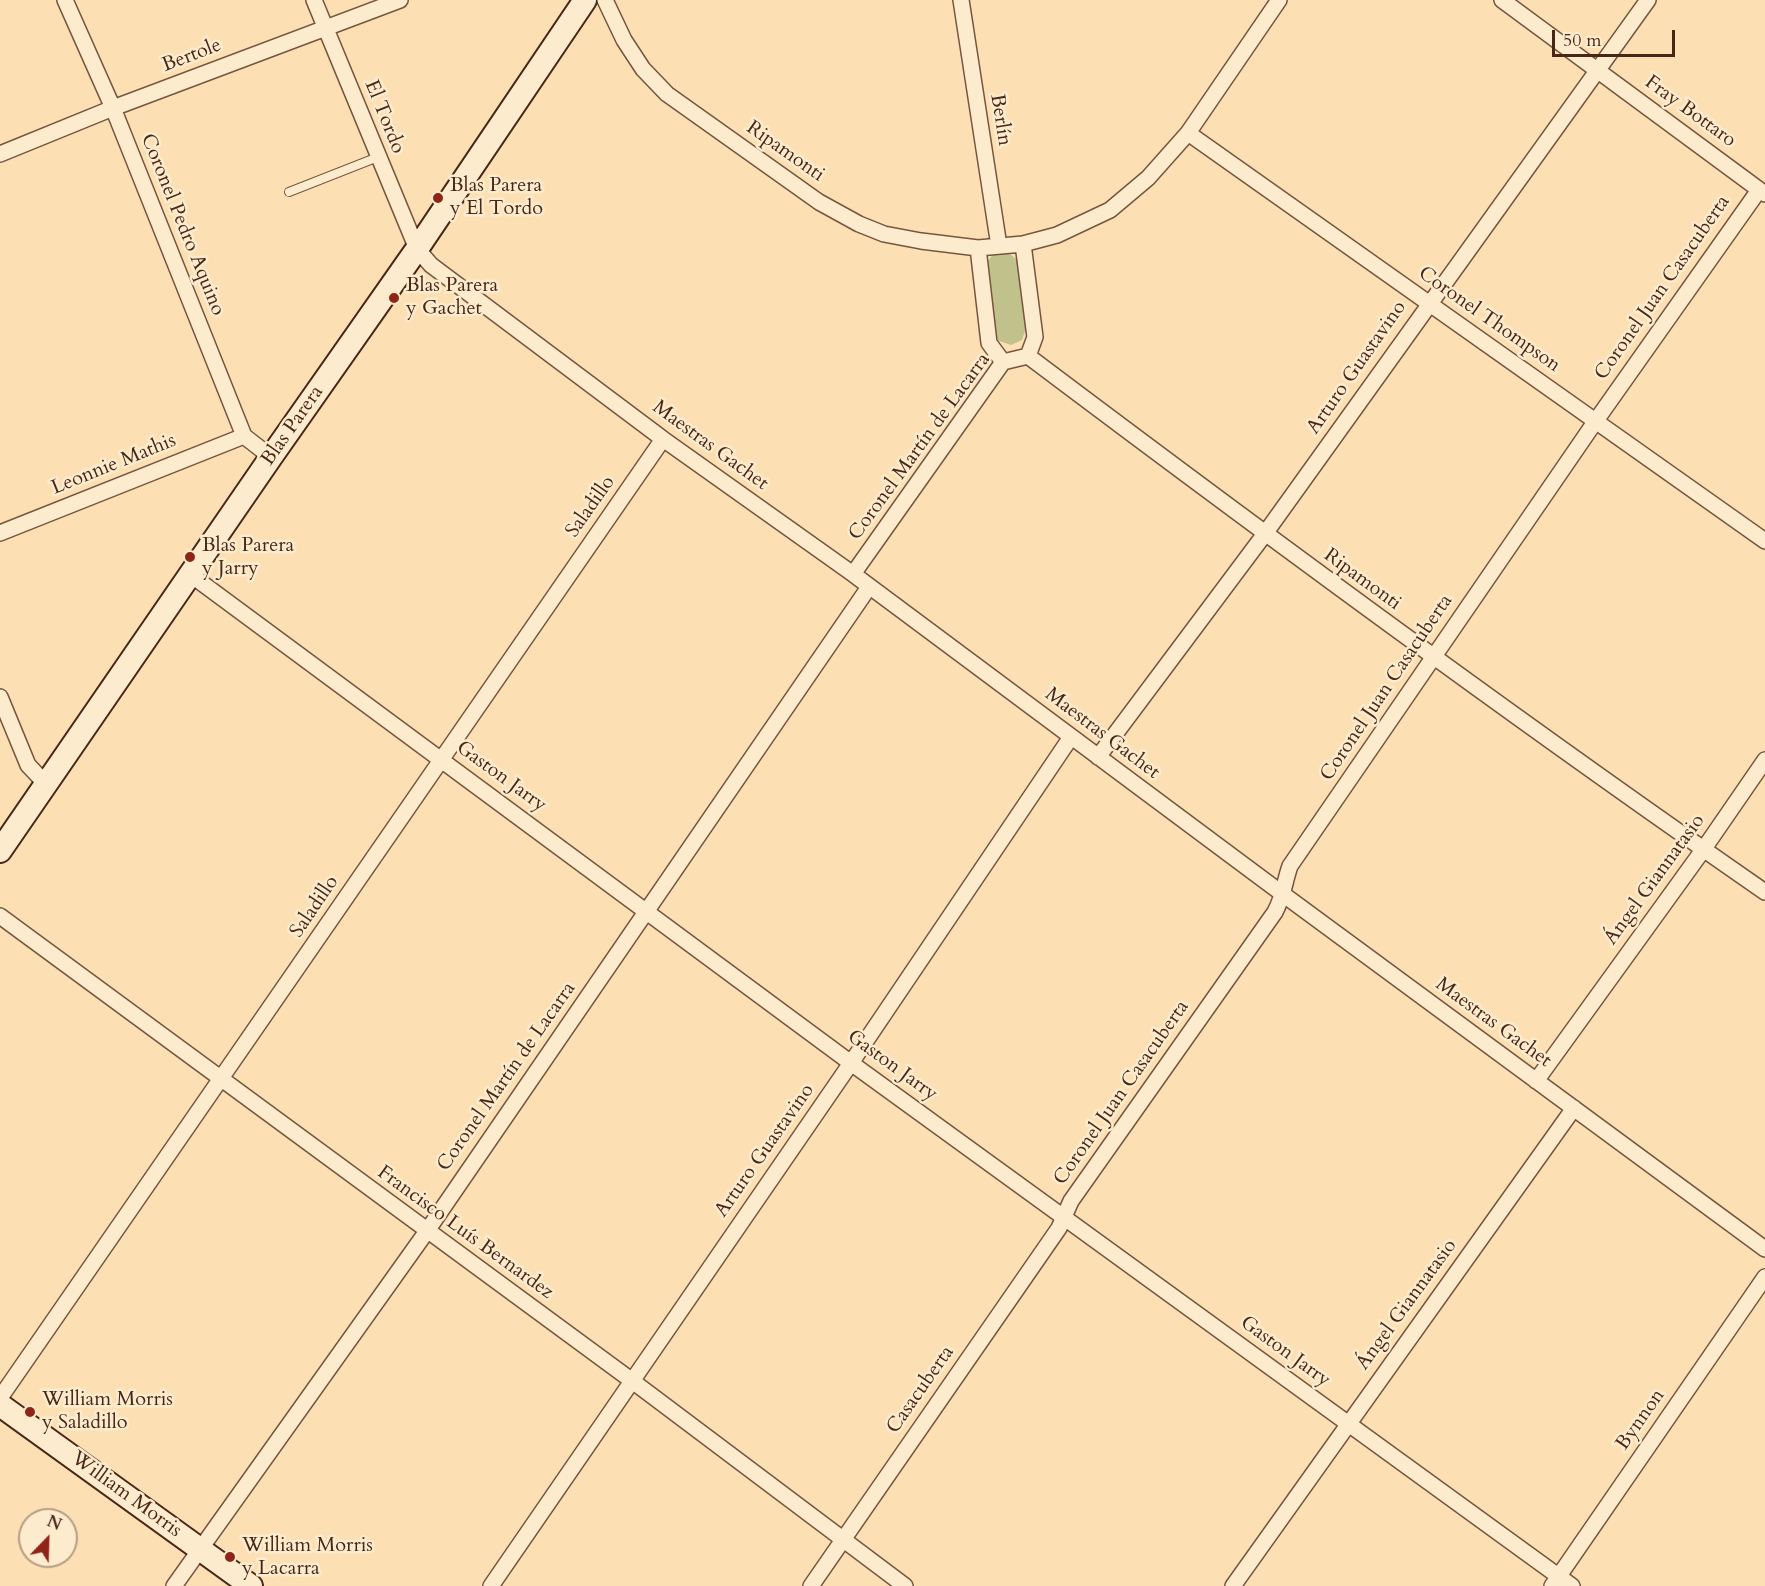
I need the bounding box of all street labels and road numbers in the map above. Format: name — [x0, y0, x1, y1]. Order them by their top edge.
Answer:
street label: Bertole — [159, 34, 225, 78]
street label: Fray Bottaro — [1640, 71, 1740, 153]
street label: El Tordo — [358, 77, 410, 157]
street label: Berlín — [984, 92, 1016, 148]
street label: Ripamonti — [741, 116, 829, 188]
street label: Coronel Pedro Aquino — [135, 131, 229, 319]
street label: Coronel Juan Casacuberta — [1590, 191, 1736, 385]
street label: Coronel Thompson — [1413, 262, 1565, 378]
street label: Arturo Guastavino — [1302, 297, 1412, 439]
street label: Coronel Martín de Lacarra — [844, 349, 996, 545]
street label: Blas Parera — [257, 381, 329, 471]
street label: Maestras Gachet — [647, 396, 773, 496]
street label: Leonnie Mathis — [48, 429, 180, 501]
street label: Saladillo — [561, 472, 621, 542]
street label: Ripamonti — [1319, 544, 1405, 616]
street label: Coronel Juan Casacuberta — [1316, 590, 1458, 786]
street label: Maestras Gachet — [1040, 683, 1164, 785]
street label: Gaston Jarry — [451, 736, 551, 818]
street label: Ángel Giannatasio — [1599, 810, 1711, 950]
street label: Saladillo — [286, 871, 344, 943]
street label: Maestras Gachet — [1430, 973, 1556, 1073]
street label: Coronel Martín de Lacarra — [433, 978, 581, 1176]
street label: Coronel Juan Casacuberta — [1049, 996, 1195, 1190]
street label: Gaston Jarry — [842, 1025, 942, 1107]
street label: Arturo Guastavino — [710, 1080, 820, 1222]
street label: Francisco Luís Bernardez — [372, 1161, 558, 1305]
street label: Ángel Giannatasio — [1351, 1235, 1463, 1375]
street label: Gaston Jarry — [1235, 1311, 1335, 1393]
street label: Casacuberta — [882, 1342, 960, 1438]
street label: Bynnon — [1611, 1385, 1671, 1455]
street label: William Morris — [66, 1447, 186, 1543]

